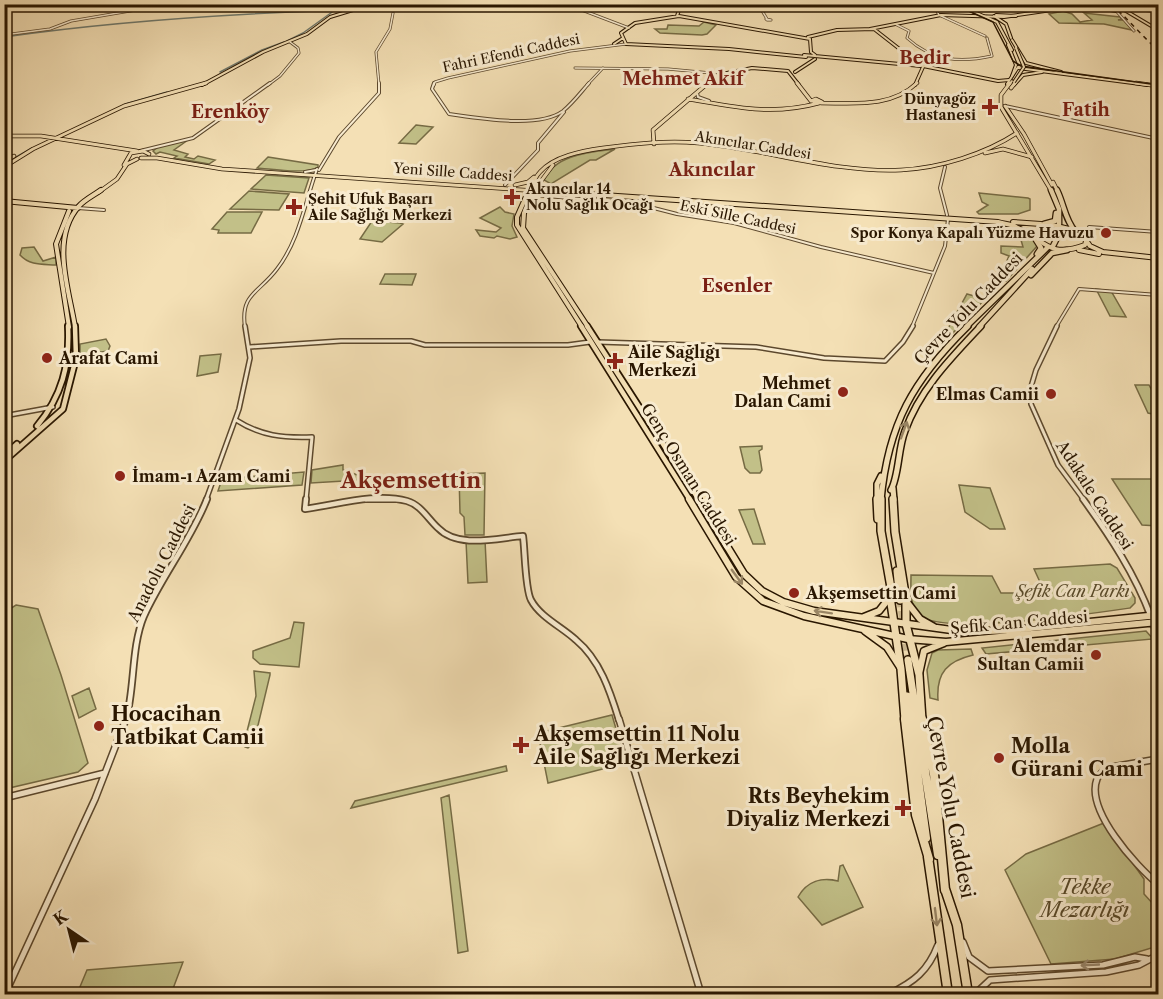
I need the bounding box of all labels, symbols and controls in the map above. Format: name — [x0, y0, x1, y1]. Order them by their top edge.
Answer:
street label: Fahri Efendi Caddesi — [441, 30, 581, 76]
district label: Bedir — [899, 47, 951, 69]
district label: Mehmet Akif — [622, 68, 746, 90]
place label: Dünyagöz Hastanesi — [904, 90, 976, 124]
marker: Dünyagöz Hastanesi — [981, 98, 999, 116]
district label: Fatih — [1062, 99, 1111, 121]
district label: Erenköy — [191, 101, 270, 123]
street label: Akıncılar Caddesi — [693, 127, 812, 163]
street label: Yeni Sille Caddesi — [392, 159, 513, 185]
district label: Akıncılar — [668, 159, 755, 181]
place label: Akıncılar 14 Nolu Sağlık Ocağı — [525, 180, 653, 214]
marker: Akıncılar 14 Nolu Sağlık Ocağı — [503, 188, 521, 206]
place label: Şehit Ufuk Başarı Aile Sağlığı Merkezi — [307, 190, 452, 224]
street label: Eski Sille Caddesi — [679, 196, 797, 238]
marker: Şehit Ufuk Başarı Aile Sağlığı Merkezi — [285, 198, 303, 216]
place label: Spor Konya Kapalı Yüzme Havuzu — [850, 224, 1094, 242]
marker: Spor Konya Kapalı Yüzme Havuzu — [1099, 226, 1113, 240]
street label: Çevre Yolu Caddesi — [909, 248, 1027, 368]
district label: Esenler — [702, 275, 772, 297]
place label: Aile Sağlığı Merkezi — [627, 342, 721, 380]
place label: Arafat Cami — [58, 348, 159, 368]
marker: Arafat Cami — [40, 351, 54, 365]
marker: Aile Sağlığı Merkezi — [606, 352, 624, 370]
place label: Mehmet Dalan Cami — [734, 373, 832, 411]
place label: Elmas Camii — [936, 384, 1039, 404]
marker: Mehmet Dalan Cami — [836, 385, 850, 399]
marker: Elmas Camii — [1044, 387, 1058, 401]
street label: Genç Osman Caddesi — [637, 399, 741, 549]
one-way arrow — [900, 422, 911, 440]
street label: Adakale Caddesi — [1052, 436, 1138, 553]
place label: İmam-ı Azam Cami — [132, 466, 291, 486]
district label: Akşemsettin — [340, 467, 481, 494]
marker: İmam-ı Azam Cami — [113, 469, 127, 483]
street label: Anadolu Caddesi — [122, 501, 199, 626]
one-way arrow — [731, 569, 744, 585]
park label: Şefik Can Parkı — [1015, 581, 1130, 601]
place label: Akşemsettin Cami — [805, 583, 956, 603]
marker: Akşemsettin Cami — [787, 586, 801, 600]
street label: Şefik Can Caddesi — [949, 606, 1089, 638]
one-way arrow — [814, 607, 834, 618]
place label: Alemdar Sultan Camii — [977, 636, 1084, 674]
marker: Alemdar Sultan Camii — [1089, 648, 1103, 662]
place label: Hocacihan Tatbikat Camii — [111, 702, 264, 749]
street label: Çevre Yolu Caddesi — [922, 714, 980, 900]
marker: Hocacihan Tatbikat Camii — [92, 719, 106, 733]
place label: Akşemsettin 11 Nolu Aile Sağlığı Merkezi — [533, 722, 740, 769]
place label: Molla Gürani Cami — [1011, 734, 1143, 781]
marker: Akşemsettin 11 Nolu Aile Sağlığı Merkezi — [512, 736, 530, 754]
marker: Molla Gürani Cami — [992, 751, 1006, 765]
place label: Rts Beyhekim Diyaliz Merkezi — [726, 784, 890, 831]
marker: Rts Beyhekim Diyaliz Merkezi — [894, 799, 912, 817]
park label: Tekke Mezarlığı — [1039, 875, 1129, 922]
north arrow — [39, 900, 99, 960]
text: K — [49, 905, 72, 930]
one-way arrow — [931, 907, 942, 927]
one-way arrow — [1080, 960, 1100, 971]

